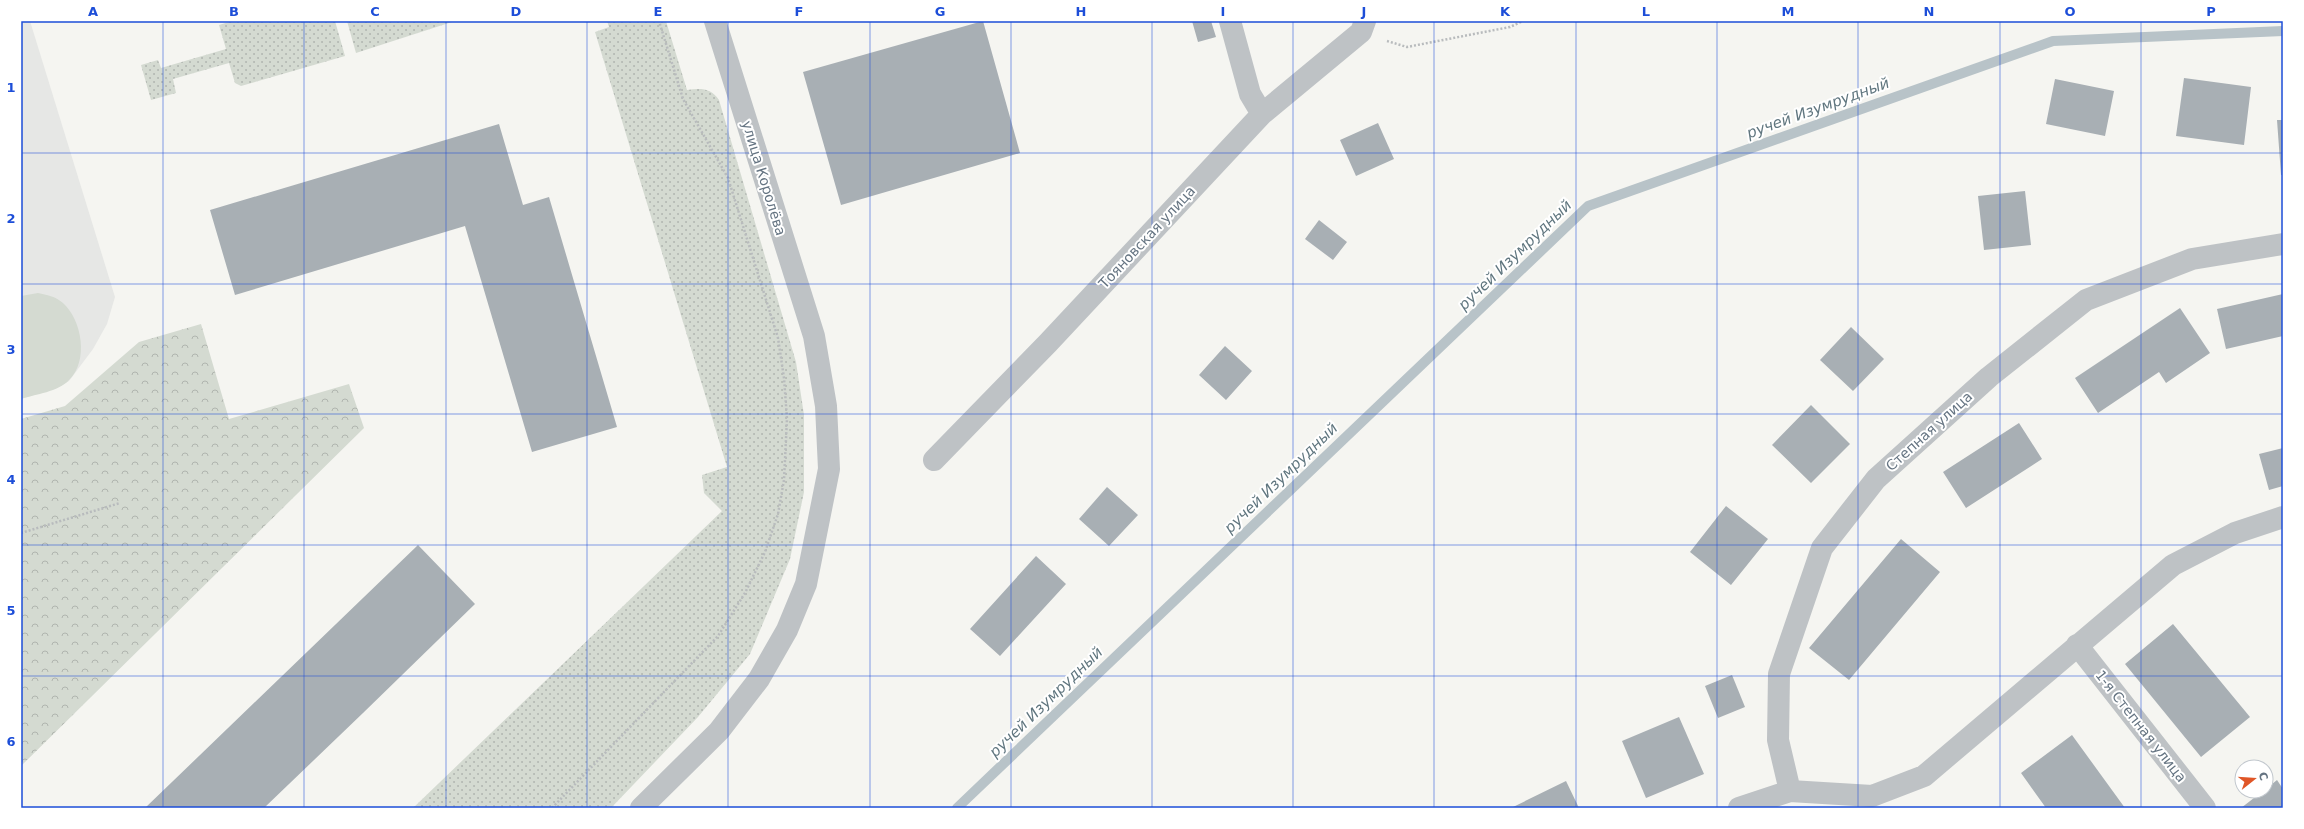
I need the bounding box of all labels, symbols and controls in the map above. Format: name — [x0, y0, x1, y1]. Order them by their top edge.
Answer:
text: A — [88, 4, 98, 19]
text: B — [229, 4, 239, 19]
text: C — [370, 4, 380, 19]
text: D — [511, 4, 522, 19]
text: E — [654, 4, 662, 19]
text: F — [795, 4, 803, 19]
text: G — [935, 4, 945, 19]
text: H — [1076, 4, 1086, 19]
text: I — [1221, 4, 1225, 19]
text: J — [1361, 4, 1366, 19]
text: K — [1500, 4, 1511, 19]
text: L — [1642, 4, 1650, 19]
text: M — [1782, 4, 1794, 19]
text: N — [1924, 4, 1934, 19]
text: O — [2064, 4, 2076, 19]
text: P — [2206, 4, 2216, 19]
water label: ручей Изумрудный — [1743, 74, 1892, 143]
text: 1 — [6, 80, 16, 95]
street label: улица Королёва — [739, 119, 789, 237]
street label: Тояновская улица — [1095, 183, 1198, 292]
water label: ручей Изумрудный — [1454, 196, 1576, 314]
text: 2 — [6, 211, 16, 226]
text: 3 — [6, 342, 16, 357]
street label: Степная улица — [1882, 388, 1976, 474]
water label: ручей Изумрудный — [1220, 419, 1342, 537]
text: 4 — [6, 472, 16, 487]
text: 5 — [6, 603, 16, 618]
water label: ручей Изумрудный — [985, 643, 1107, 761]
street label: 1-я Степная улица — [2092, 667, 2190, 785]
text: 6 — [6, 734, 16, 749]
north arrow — [2234, 759, 2274, 799]
text: С — [2256, 770, 2270, 782]

